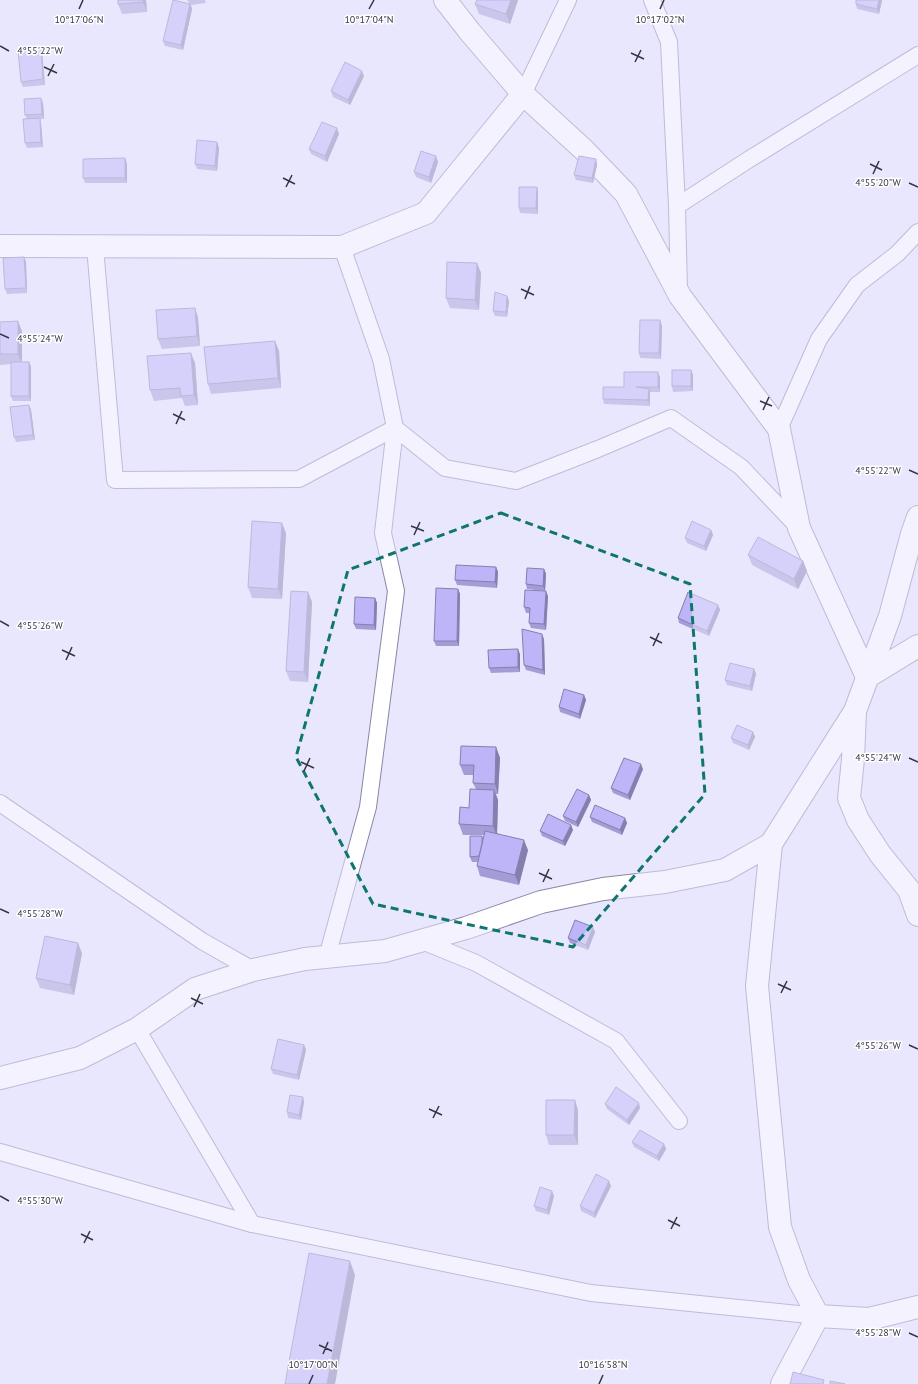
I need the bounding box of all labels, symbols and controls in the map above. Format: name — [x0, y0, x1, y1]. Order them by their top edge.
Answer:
text: 10°17'06"N — [54, 13, 104, 26]
text: 10°17'04"N — [344, 13, 394, 26]
text: 10°17'02"N — [635, 13, 685, 26]
text: 4°55'22"W — [17, 44, 64, 57]
text: 4°55'20"W — [855, 176, 902, 189]
text: 4°55'24"W — [17, 332, 64, 345]
text: 4°55'22"W — [855, 464, 902, 477]
text: 4°55'26"W — [17, 619, 64, 632]
text: 4°55'24"W — [855, 751, 902, 764]
text: 4°55'28"W — [17, 907, 64, 920]
text: 4°55'26"W — [855, 1039, 902, 1052]
text: 4°55'30"W — [17, 1194, 64, 1207]
text: 4°55'28"W — [855, 1326, 902, 1339]
text: 10°17'00"N — [288, 1358, 338, 1371]
text: 10°16'58"N — [578, 1358, 628, 1371]

